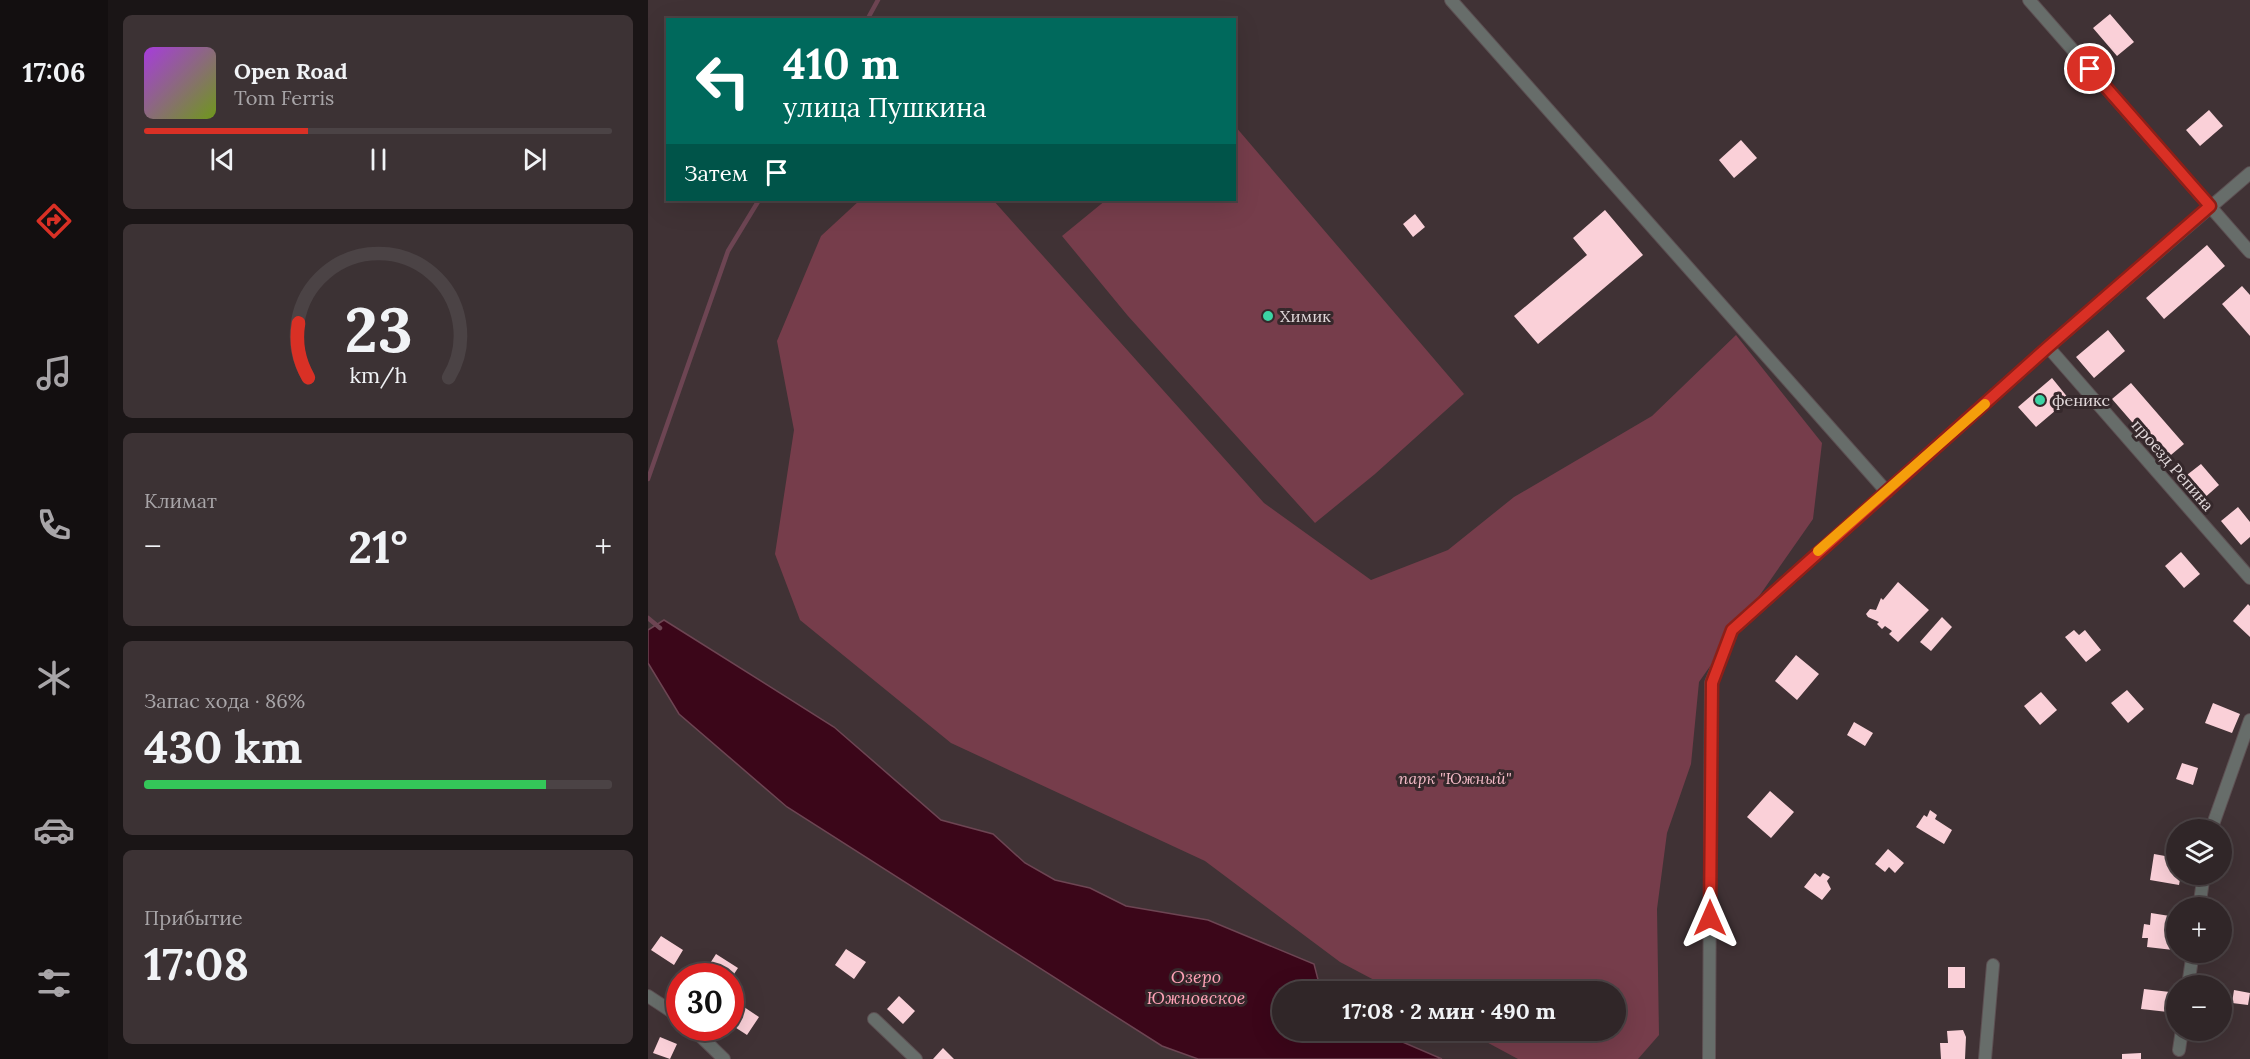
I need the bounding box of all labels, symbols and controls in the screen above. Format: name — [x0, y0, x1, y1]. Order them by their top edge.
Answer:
text: 410 m — [783, 37, 899, 91]
icon: left — [684, 42, 762, 120]
pin — [2064, 43, 2115, 94]
icon: arrive — [2073, 52, 2106, 85]
text: 17:06 — [22, 55, 86, 89]
text: Open Road — [234, 57, 348, 85]
text: Tom Ferris — [234, 85, 334, 110]
text: улица Пушкина — [783, 90, 987, 124]
icon: previous — [206, 143, 239, 176]
icon: pause — [362, 143, 395, 176]
icon: next — [518, 143, 551, 176]
icon: arrive — [760, 156, 793, 189]
text: Затем — [684, 159, 748, 187]
icon: directions — [33, 200, 75, 242]
text: 23 — [344, 289, 412, 369]
place label: Химик — [1280, 306, 1331, 326]
marker: Химик — [1261, 309, 1275, 323]
icon: music — [33, 352, 75, 394]
text: km/h — [349, 361, 407, 389]
place label: феникс — [2052, 390, 2110, 410]
marker: феникс — [2033, 393, 2047, 407]
street label: проезд Репина — [2128, 415, 2218, 515]
text: Климат — [144, 488, 217, 513]
icon: phone — [33, 504, 75, 546]
text: 21° — [348, 518, 408, 575]
text: − — [144, 525, 162, 567]
text: + — [594, 525, 612, 567]
icon: climate — [33, 657, 75, 699]
text: Запас хода · 86% — [144, 688, 305, 713]
text: 430 km — [144, 718, 302, 775]
park label: парк "Южный" — [1399, 768, 1512, 788]
icon: car — [33, 809, 75, 851]
map controls — [2166, 819, 2232, 1041]
button: layers — [2166, 819, 2232, 885]
position arrow — [1678, 886, 1742, 950]
button: + — [2166, 897, 2232, 963]
text: Прибытие — [144, 905, 243, 930]
text: 17:08 — [144, 935, 249, 992]
icon: filters — [33, 962, 75, 1004]
speed limit sign: 30 — [666, 963, 744, 1041]
water label: Озеро Южновское — [1147, 965, 1245, 1009]
button: − — [2166, 975, 2232, 1041]
text: 17:08 · 2 мин · 490 m — [1342, 997, 1556, 1025]

